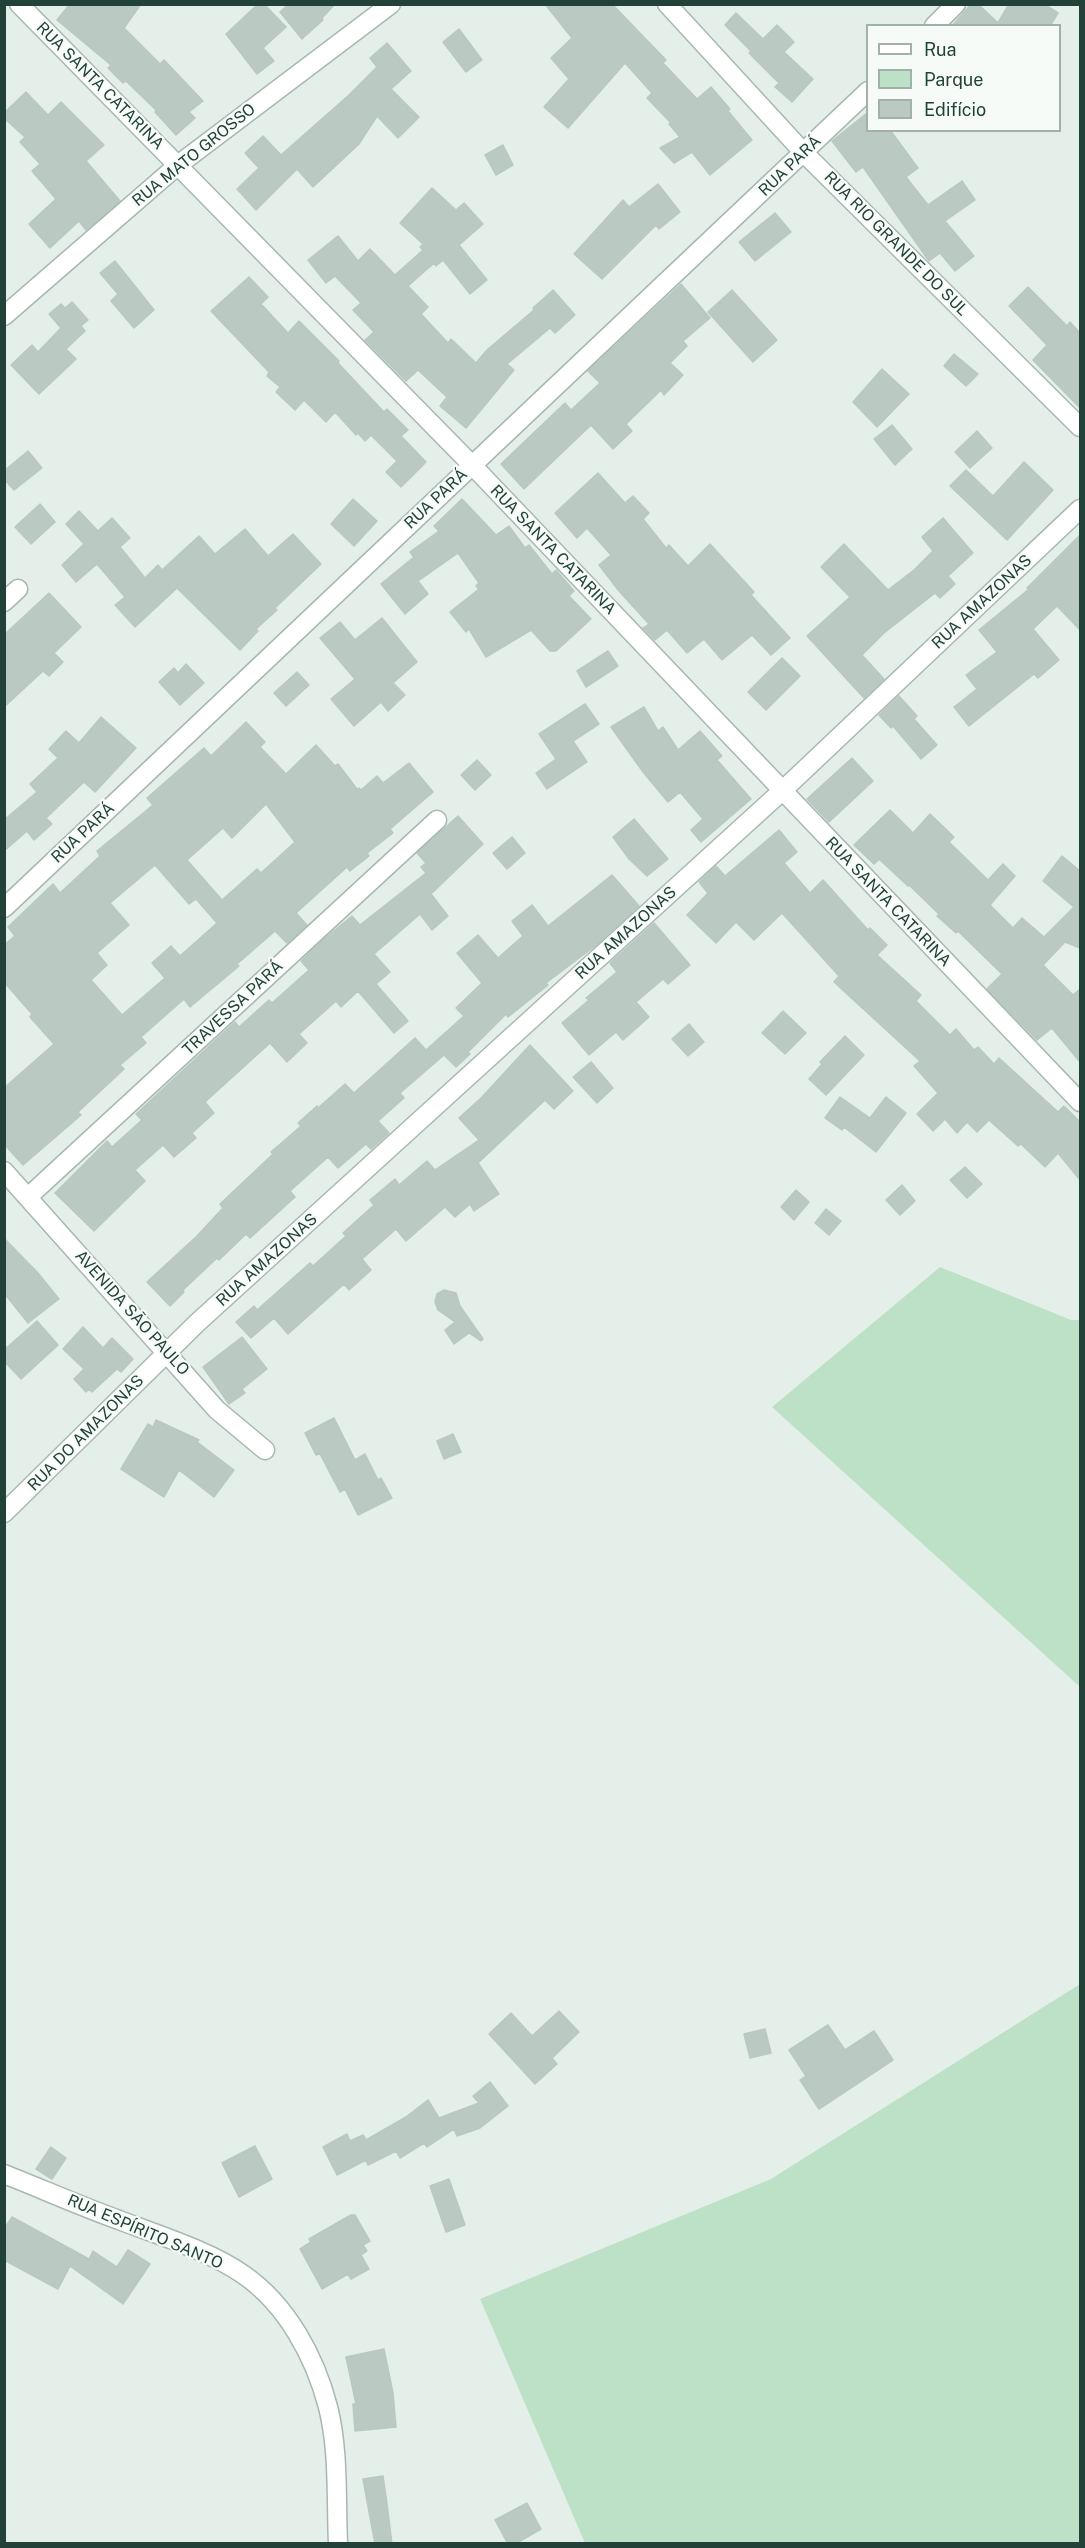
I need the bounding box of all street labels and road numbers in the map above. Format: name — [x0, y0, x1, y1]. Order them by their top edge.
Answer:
street label: RUA SANTA CATARINA — [32, 18, 168, 154]
street label: RUA MATO GROSSO — [129, 99, 259, 211]
street label: RUA PARÁ — [755, 132, 825, 200]
street label: RUA RIO GRANDE DO SUL — [820, 168, 972, 320]
street label: RUA PARÁ — [400, 465, 472, 533]
street label: RUA SANTA CATARINA — [486, 481, 620, 619]
street label: RUA AMAZONAS — [928, 551, 1036, 653]
street label: RUA PARÁ — [47, 799, 119, 867]
street label: RUA SANTA CATARINA — [821, 833, 955, 971]
street label: RUA AMAZONAS — [572, 883, 680, 983]
street label: TRAVESSA PARÁ — [179, 957, 287, 1059]
street label: RUA AMAZONAS — [213, 1210, 321, 1310]
street label: AVENIDA SÃO PAULO — [71, 1247, 193, 1379]
street label: RUA DO AMAZONAS — [24, 1371, 148, 1495]
street label: RUA ESPÍRITO SANTO — [64, 2191, 226, 2273]

